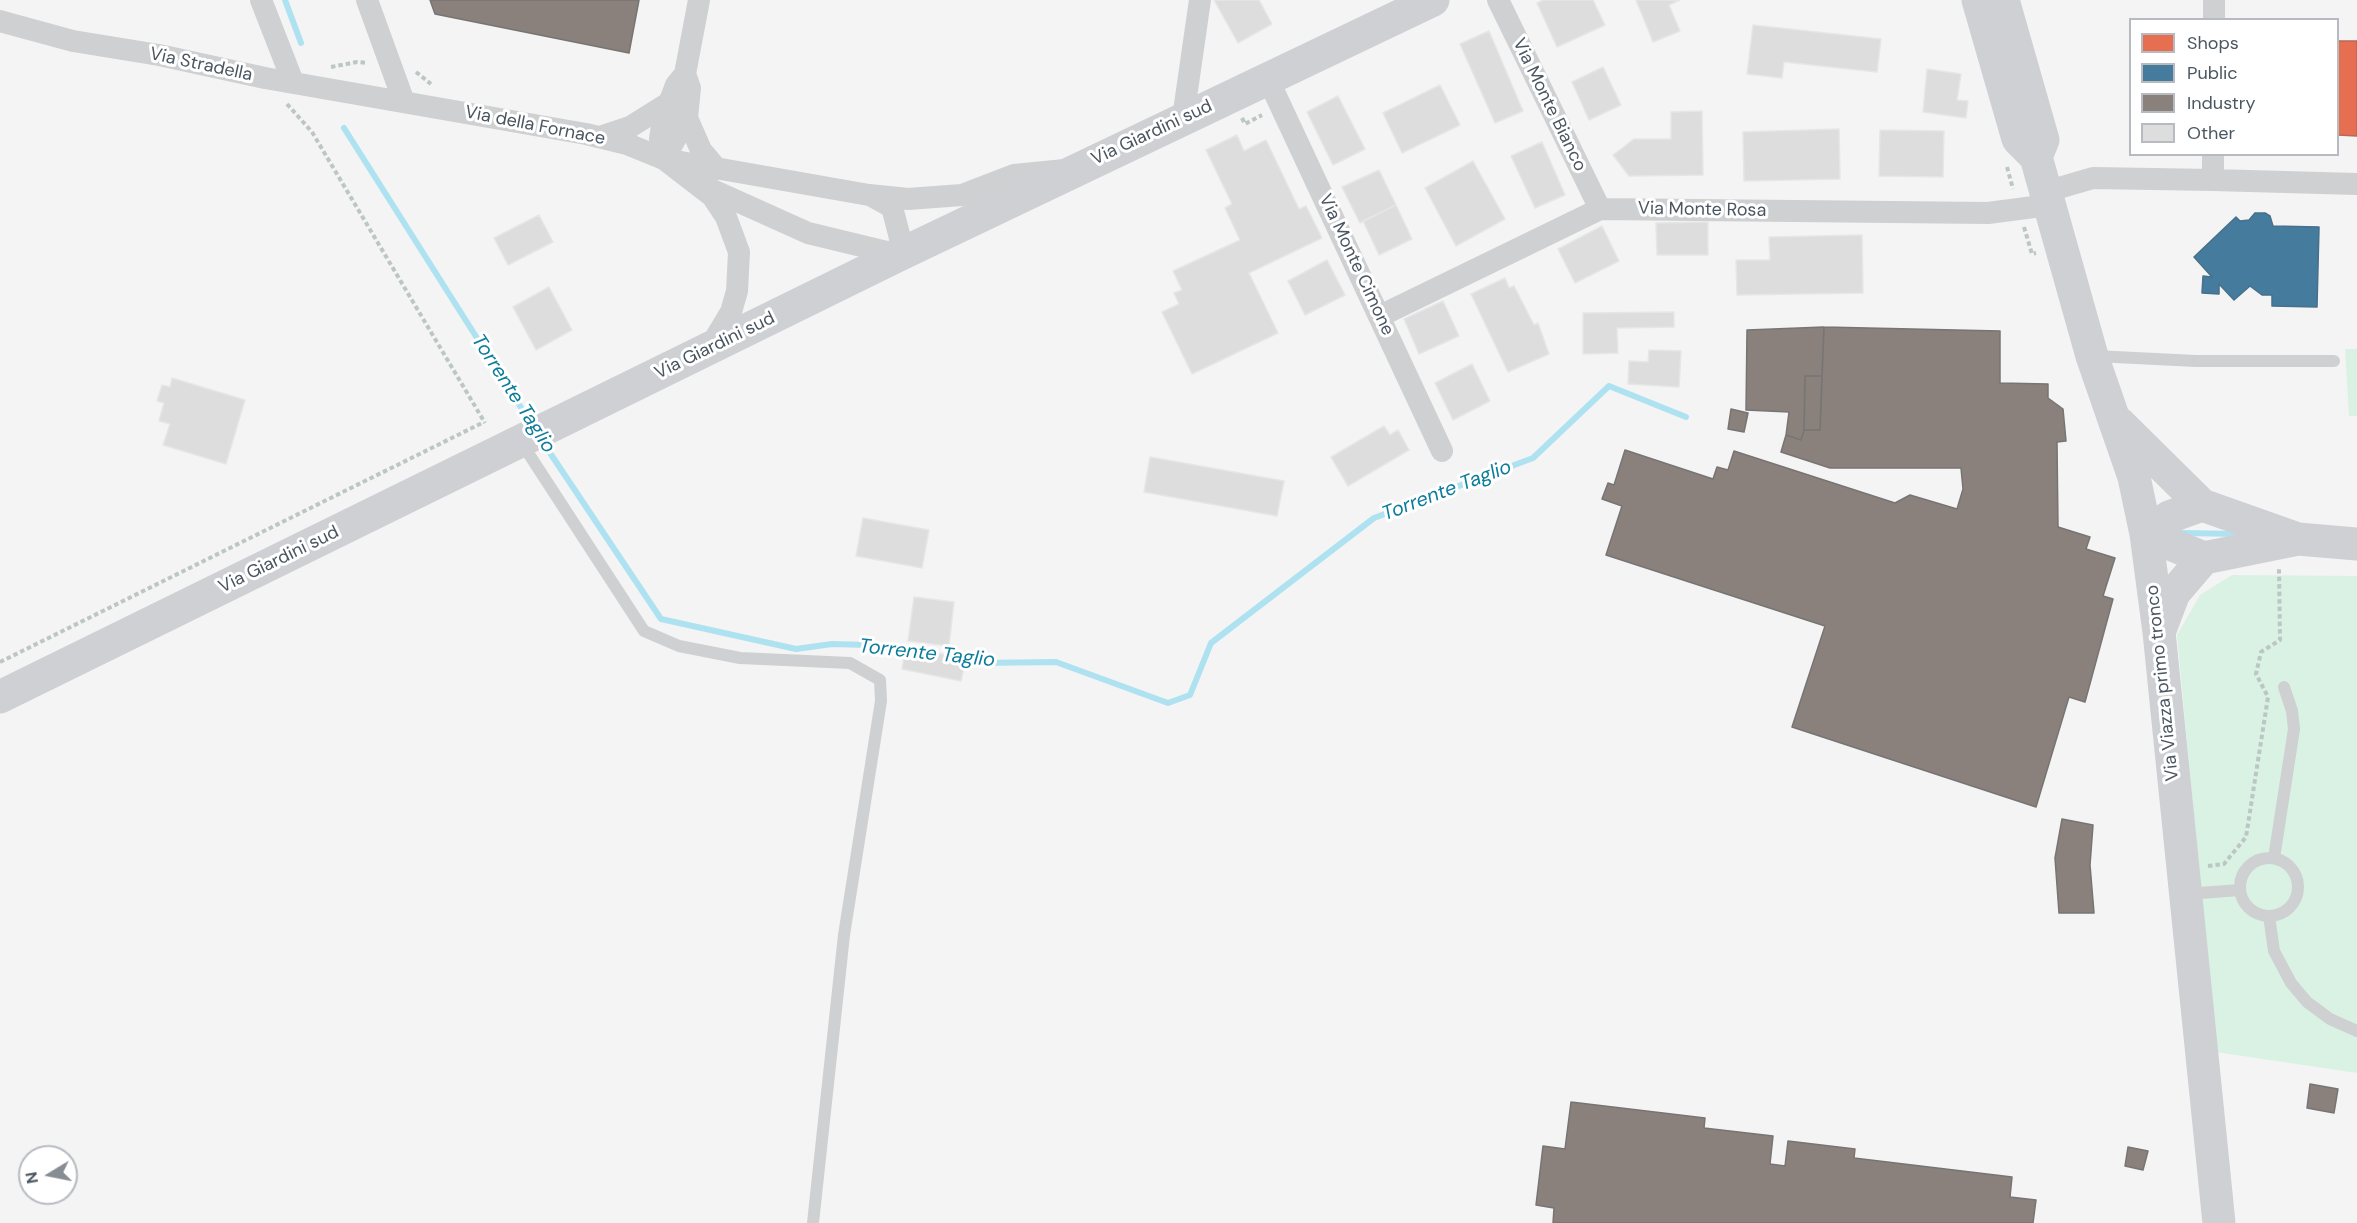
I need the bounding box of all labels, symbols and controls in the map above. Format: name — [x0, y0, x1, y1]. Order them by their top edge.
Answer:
legend — [2129, 18, 2339, 156]
text: Shops — [2187, 31, 2239, 55]
street label: Via Monte Bianco — [1507, 35, 1591, 175]
street label: Via Stradella — [148, 44, 254, 86]
text: Public — [2187, 61, 2238, 85]
text: Industry — [2187, 91, 2256, 115]
street label: Via Giardini sud — [1088, 96, 1216, 170]
street label: Via della Fornace — [463, 102, 607, 150]
text: Other — [2187, 121, 2235, 145]
street label: Via Monte Cimone — [1314, 191, 1398, 339]
street label: Via Monte Rosa — [1638, 198, 1766, 222]
street label: Via Giardini sud — [652, 308, 778, 384]
water label: Torrente Taglio — [466, 330, 560, 458]
water label: Torrente Taglio — [1379, 455, 1515, 527]
street label: Via Giardini sud — [216, 522, 342, 598]
street label: Via Viazza primo tronco — [2142, 584, 2184, 782]
water label: Torrente Taglio — [858, 635, 996, 673]
north arrow — [18, 1145, 78, 1205]
text: N — [20, 1170, 43, 1185]

